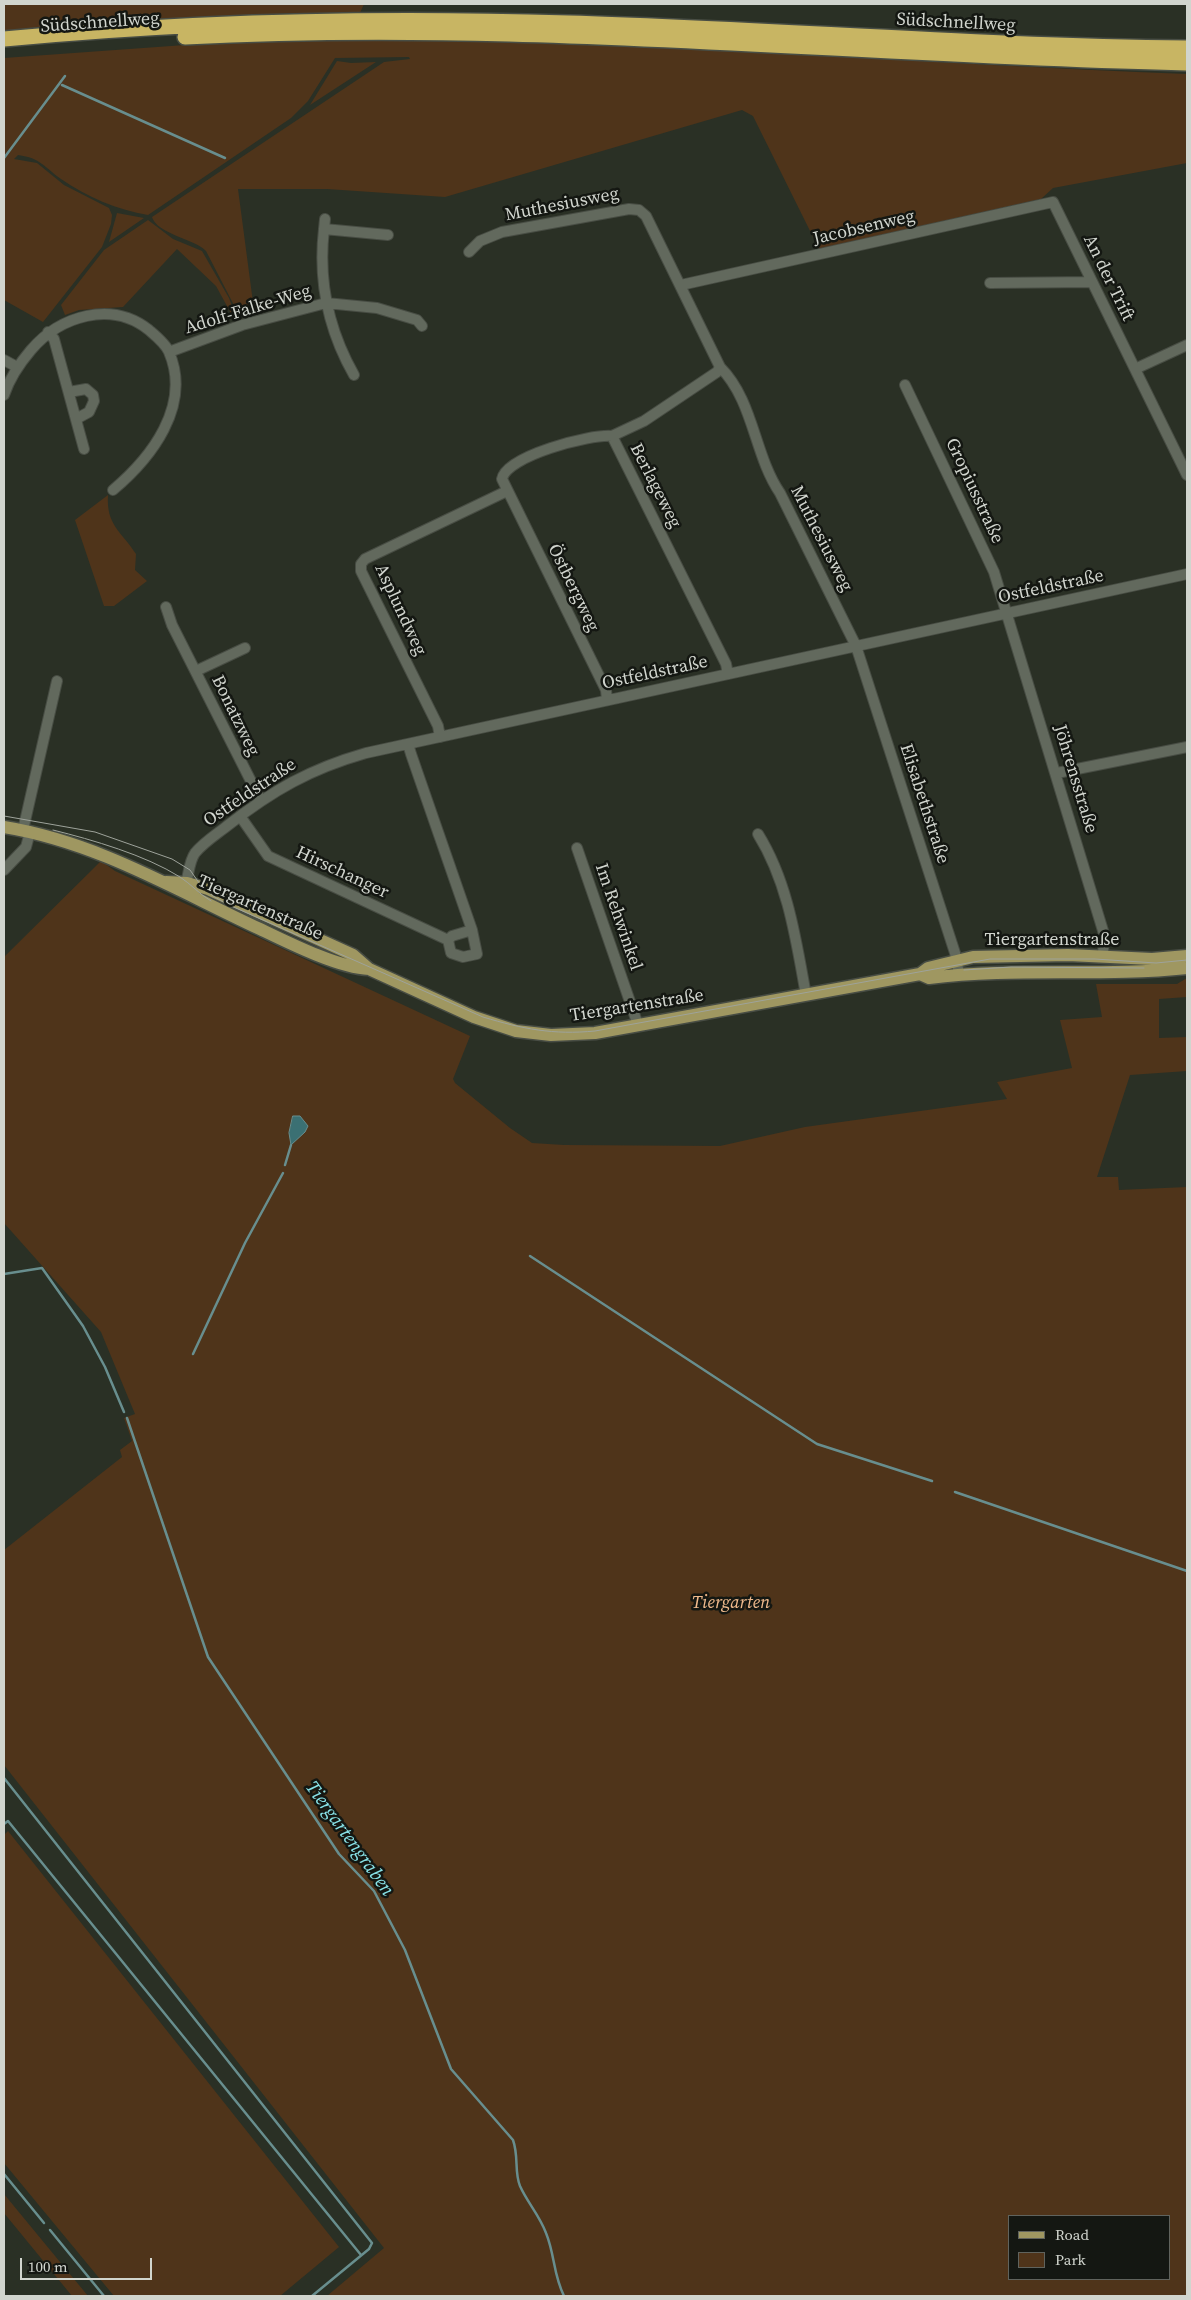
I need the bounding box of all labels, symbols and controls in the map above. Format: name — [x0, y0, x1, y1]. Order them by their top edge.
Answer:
street label: Südschnellweg — [40, 8, 160, 38]
street label: Südschnellweg — [896, 9, 1016, 37]
street label: Muthesiusweg — [503, 183, 621, 227]
street label: Jacobsenweg — [811, 206, 917, 250]
street label: An der Trift — [1078, 231, 1138, 325]
street label: Adolf-Falke-Weg — [182, 281, 314, 339]
street label: Gropiusstraße — [940, 435, 1008, 547]
street label: Berlageweg — [624, 440, 686, 532]
street label: Muthesiusweg — [785, 483, 857, 595]
street label: Östbergweg — [543, 541, 603, 635]
street label: Asplundweg — [369, 561, 431, 659]
street label: Ostfeldstraße — [996, 565, 1106, 609]
street label: Ostfeldstraße — [600, 651, 710, 695]
street label: Bonatzweg — [206, 672, 264, 760]
street label: Jöhrensstraße — [1048, 722, 1102, 836]
street label: Elisabethstraße — [894, 741, 954, 867]
street label: Ostfeldstraße — [200, 754, 300, 832]
street label: Hirschanger — [292, 842, 392, 904]
street label: Im Rehwinkel — [590, 861, 646, 973]
street label: Tiergartenstraße — [194, 871, 326, 945]
street label: Tiergartenstraße — [985, 929, 1119, 951]
street label: Tiergartenstraße — [569, 985, 705, 1027]
park label: Tiergarten — [692, 1592, 770, 1614]
water label: Tiergartengraben — [300, 1777, 398, 1901]
legend — [1008, 2215, 1171, 2280]
text: Road — [1055, 2224, 1089, 2245]
scale bar — [22, 2248, 155, 2280]
text: Park — [1055, 2249, 1086, 2270]
text: 100 m — [28, 2256, 68, 2277]

